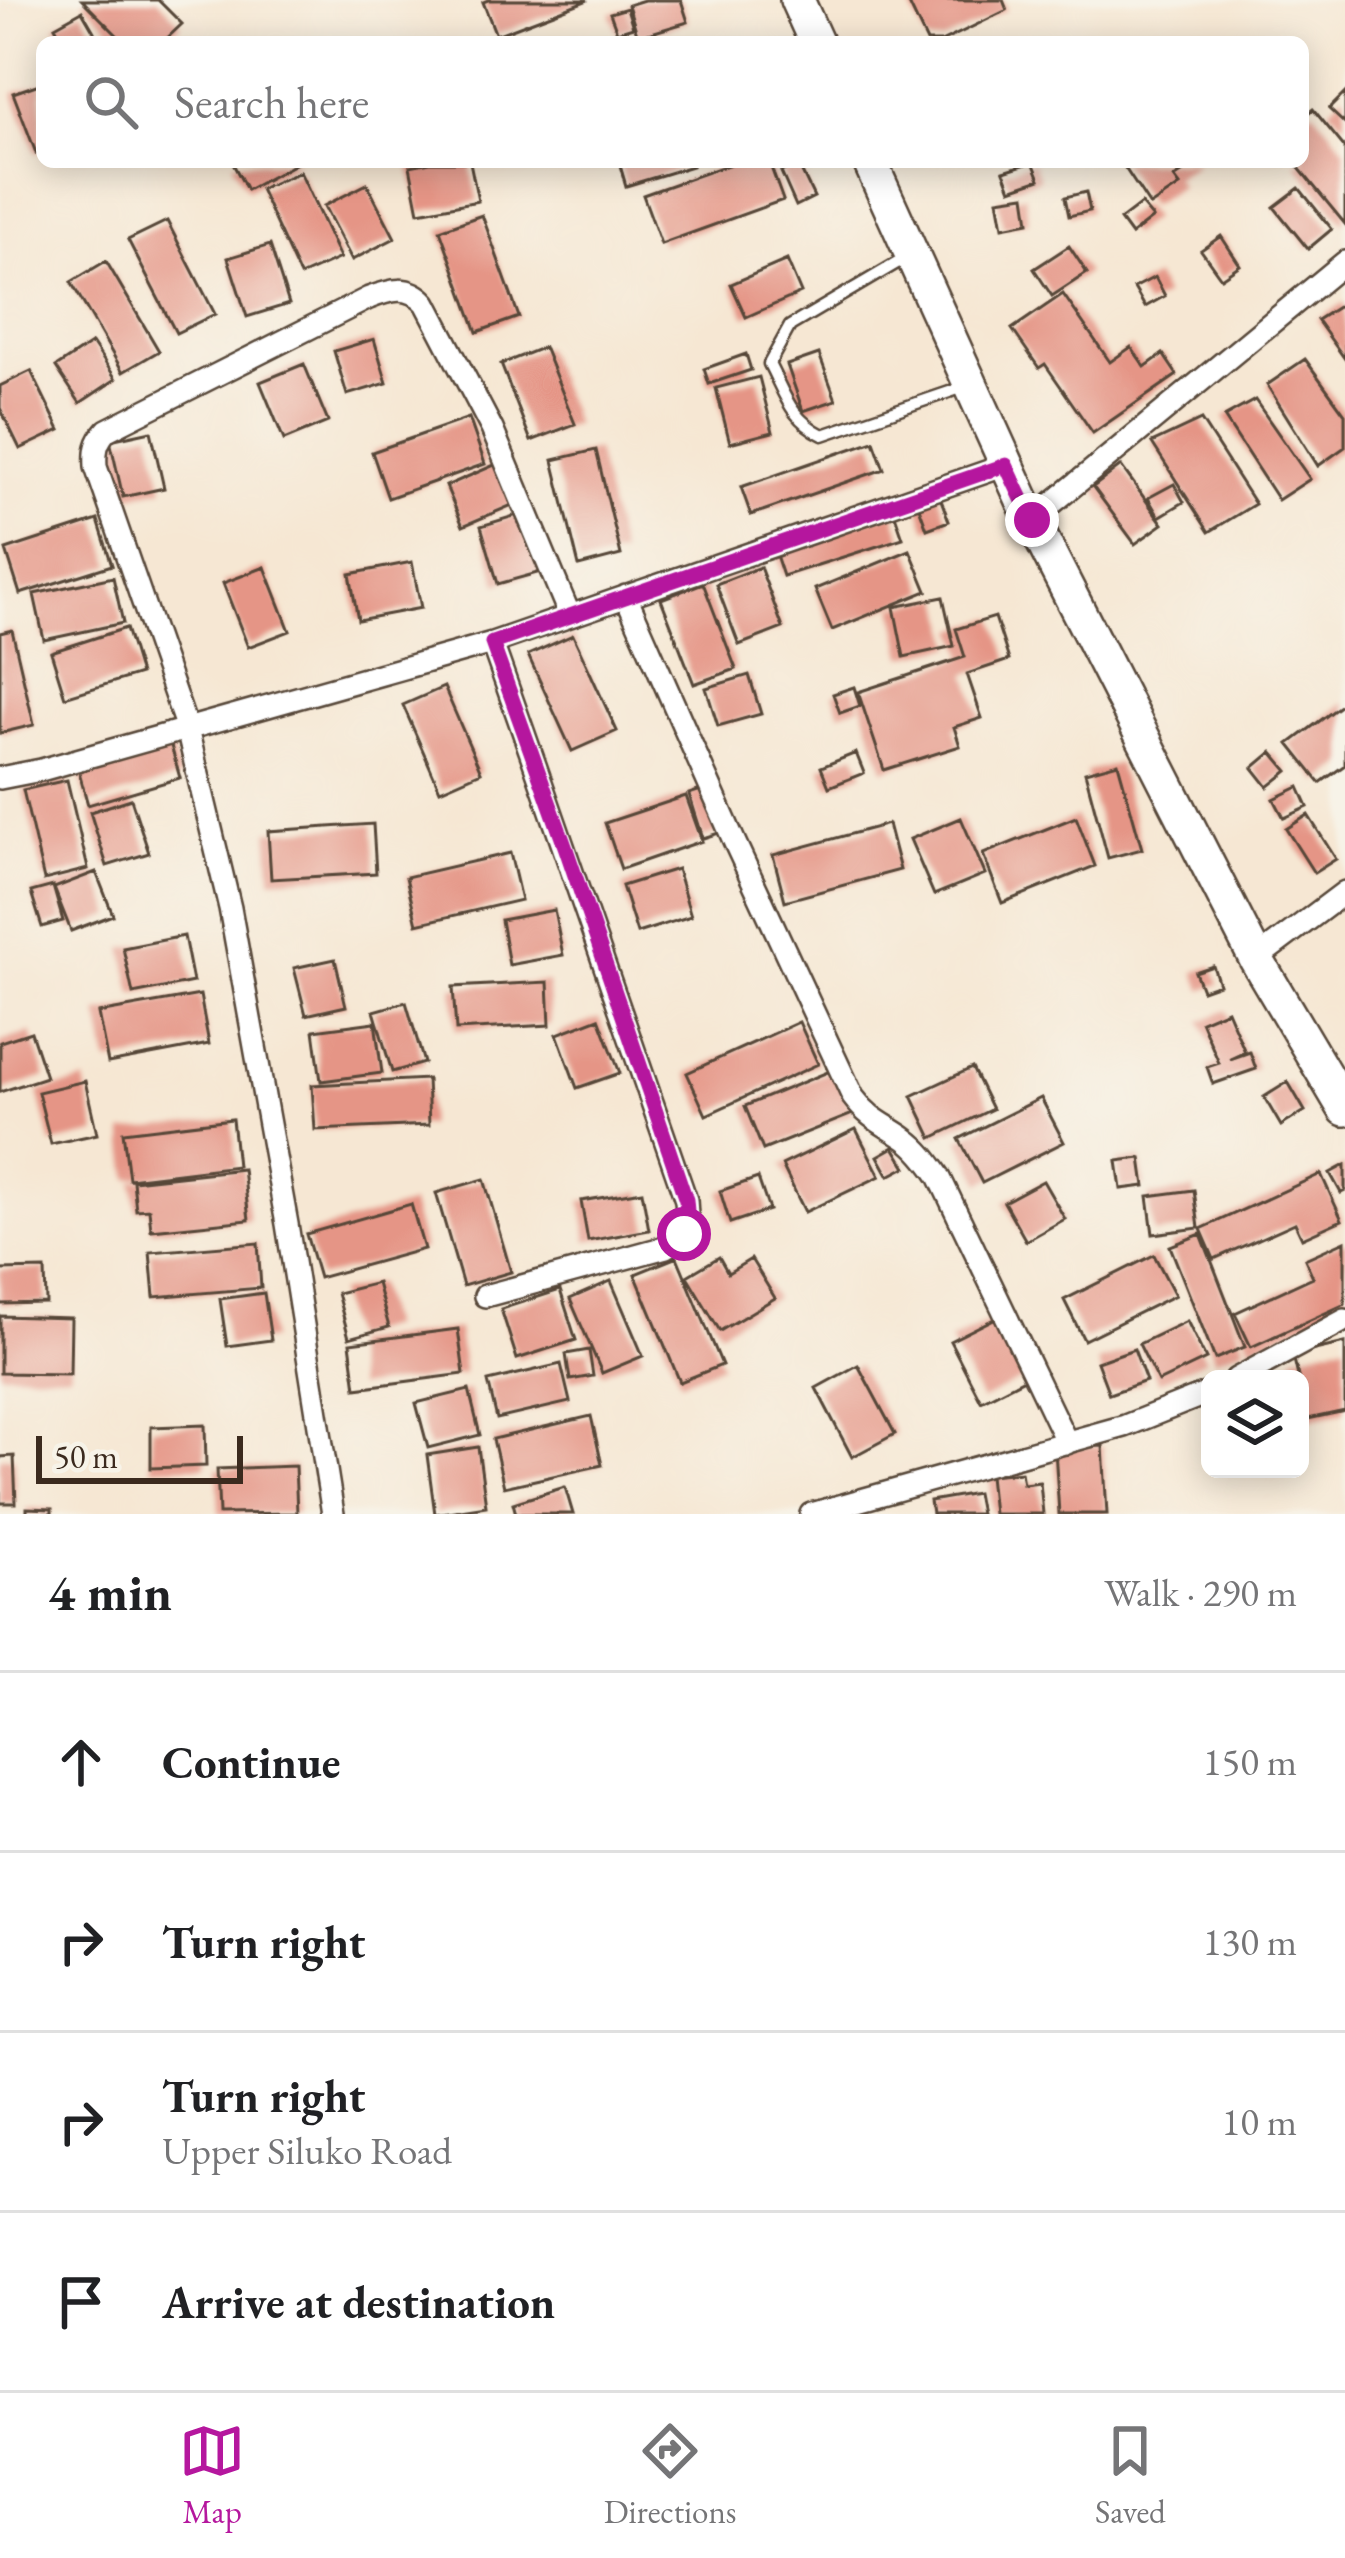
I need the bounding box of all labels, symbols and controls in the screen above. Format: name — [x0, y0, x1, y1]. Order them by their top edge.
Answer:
search box — [36, 36, 1309, 168]
icon: search — [78, 69, 144, 135]
text: Search here — [174, 73, 369, 131]
route end — [1005, 493, 1059, 547]
route start — [657, 1207, 711, 1261]
map controls — [1201, 1370, 1309, 1478]
button: layers — [1201, 1370, 1309, 1478]
scale bar — [36, 1430, 243, 1483]
text: 50 m — [54, 1435, 118, 1478]
text: 4 min — [48, 1559, 172, 1625]
text: Walk · 290 m — [1104, 1567, 1297, 1618]
icon: ahead — [48, 1729, 114, 1795]
text: Continue — [162, 1733, 340, 1791]
text: 150 m — [1203, 1736, 1297, 1787]
icon: right — [48, 1909, 114, 1975]
text: Turn right — [162, 1913, 365, 1971]
text: 130 m — [1203, 1916, 1297, 1967]
text: Turn right — [162, 2067, 365, 2125]
icon: right — [48, 2089, 114, 2155]
text: 10 m — [1221, 2096, 1297, 2147]
text: Upper Siluko Road — [162, 2125, 452, 2176]
icon: arrive — [48, 2269, 114, 2335]
text: Arrive at destination — [162, 2273, 555, 2331]
tab: Map — [179, 2418, 245, 2533]
tab: Directions — [604, 2418, 737, 2533]
tab: Saved — [1095, 2418, 1166, 2533]

